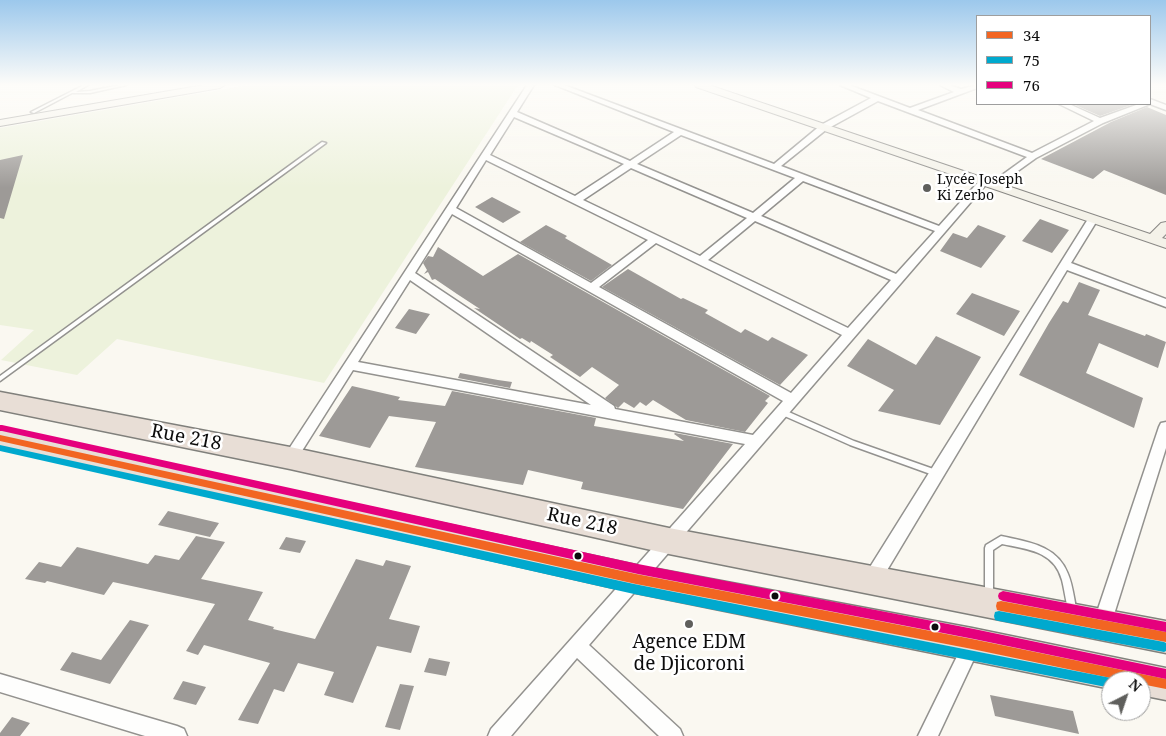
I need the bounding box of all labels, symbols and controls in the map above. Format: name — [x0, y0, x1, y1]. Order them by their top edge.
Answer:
legend — [976, 15, 1151, 105]
text: 34 — [1023, 25, 1040, 45]
text: 75 — [1023, 50, 1040, 70]
text: 76 — [1023, 75, 1040, 95]
place label: Lycée Joseph Ki Zerbo — [937, 172, 1023, 204]
marker: Lycée Joseph Ki Zerbo — [921, 182, 933, 194]
street label: Rue 218 — [149, 420, 223, 456]
street label: Rue 218 — [545, 503, 619, 541]
unlabelled marker — [573, 551, 583, 561]
unlabelled marker — [770, 591, 780, 601]
marker: Agence EDM de Djicoroni — [683, 618, 695, 630]
unlabelled marker — [930, 622, 940, 632]
place label: Agence EDM de Djicoroni — [632, 632, 746, 676]
north arrow — [1101, 671, 1151, 721]
text: N — [1125, 674, 1146, 696]

